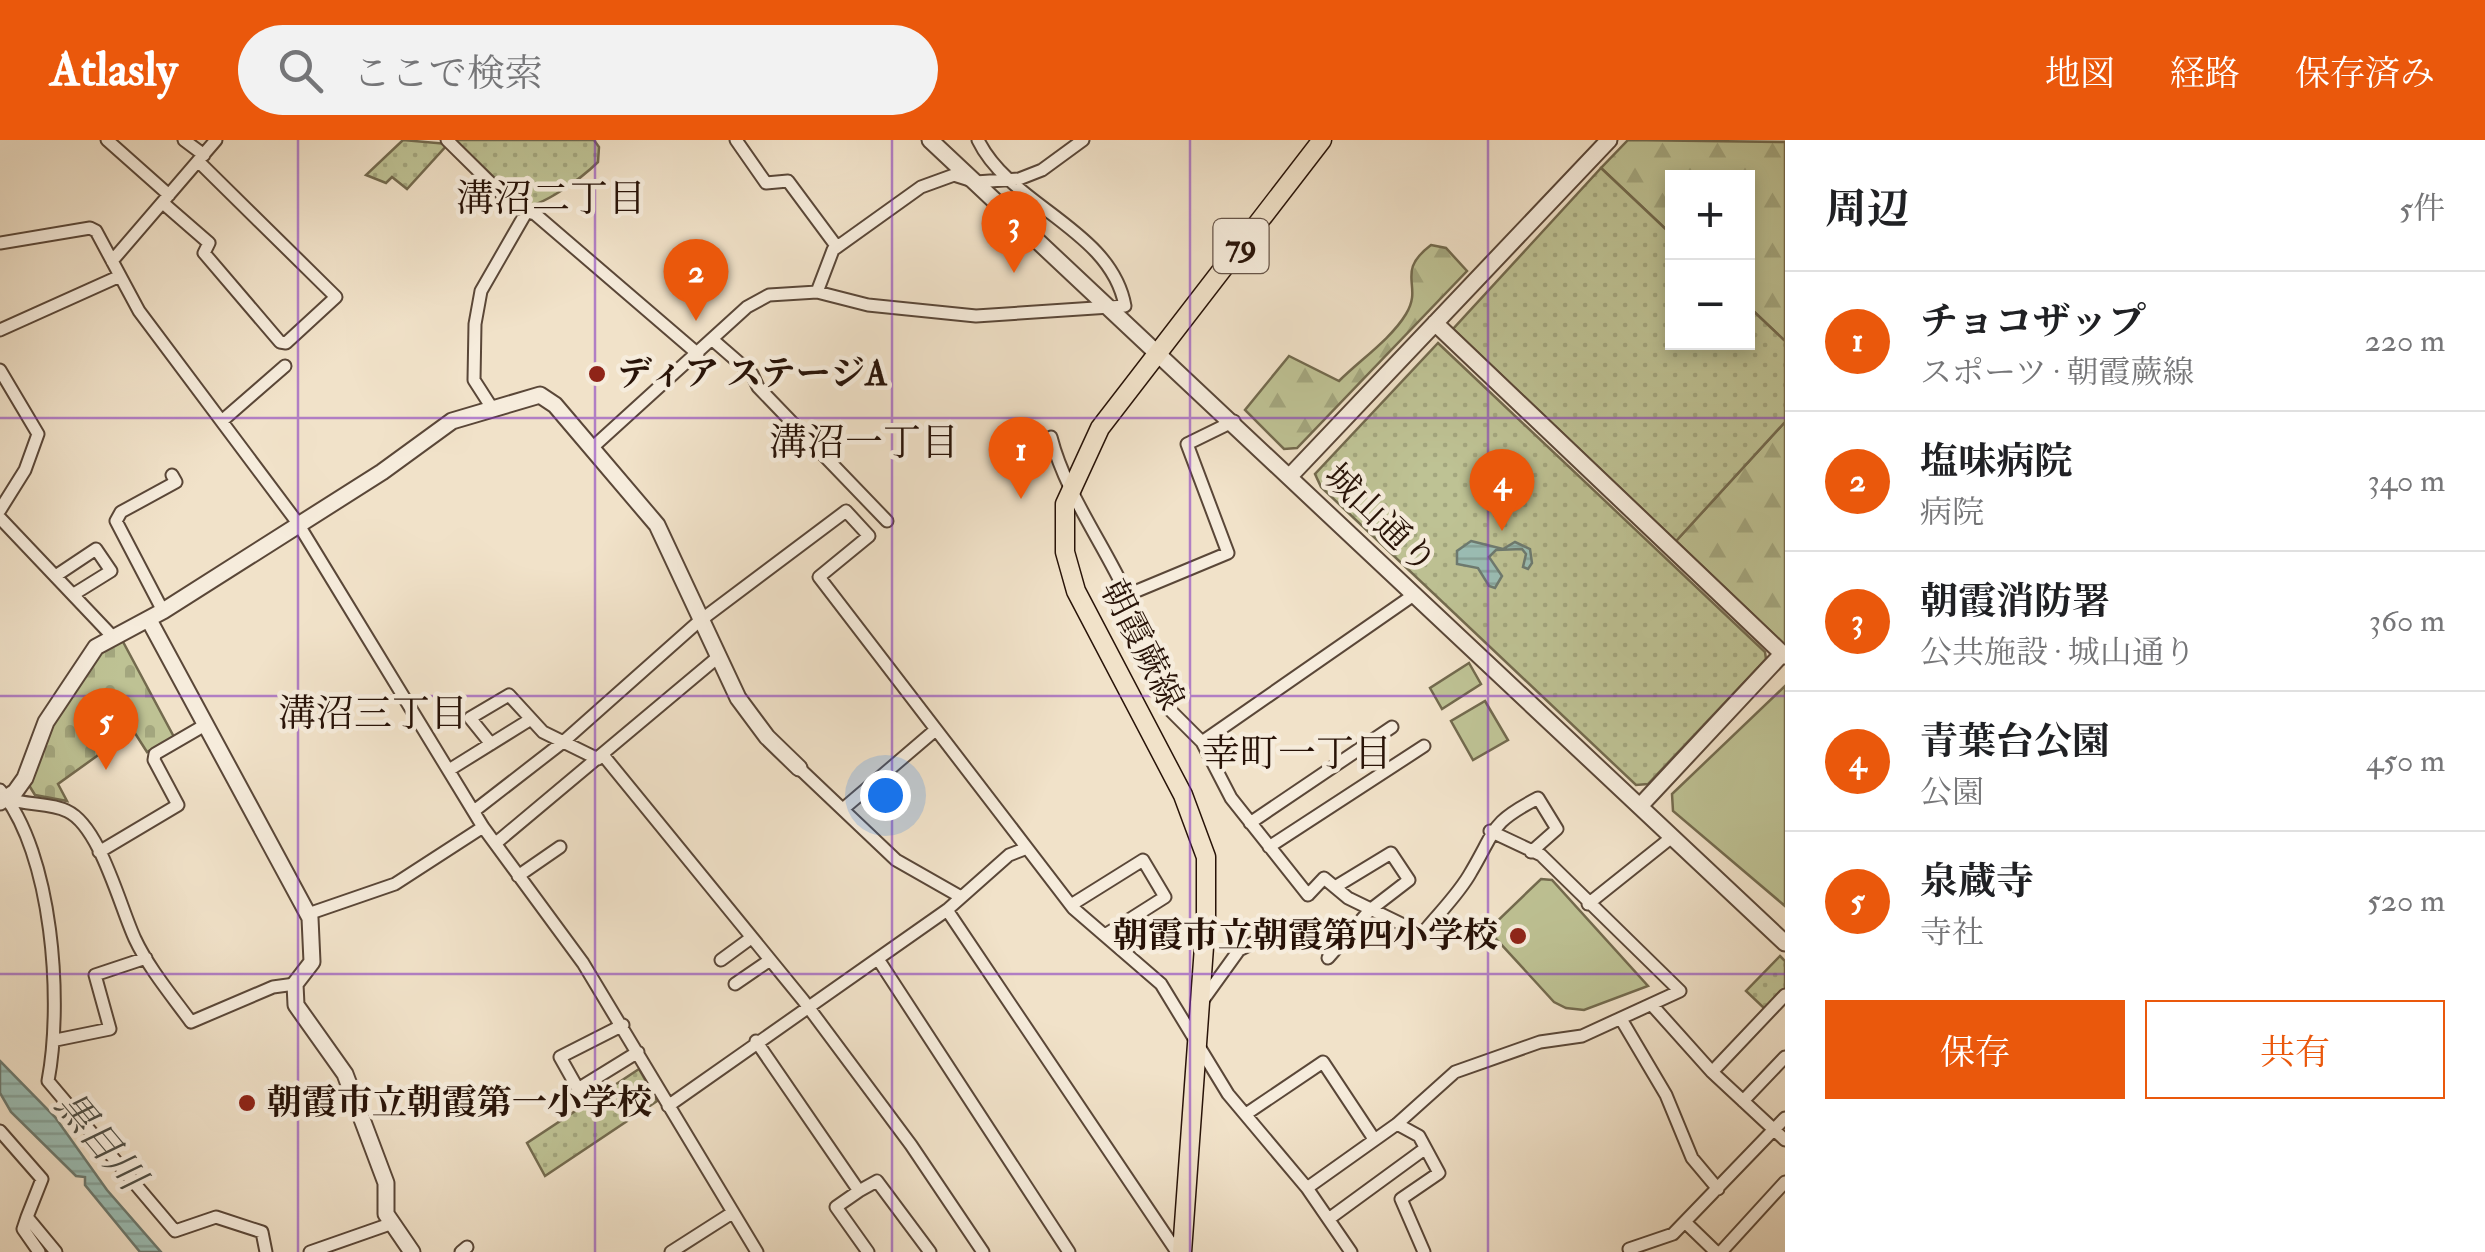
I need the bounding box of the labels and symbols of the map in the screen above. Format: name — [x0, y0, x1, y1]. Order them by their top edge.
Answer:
district label: 溝沼二丁目 — [456, 175, 646, 223]
pin: 3 — [982, 191, 1046, 273]
road number: 79 — [1214, 219, 1268, 273]
pin: 2 — [664, 239, 728, 321]
place label: ディア ステージA — [617, 352, 888, 396]
marker: ディア ステージA — [586, 363, 608, 385]
pin: 1 — [988, 416, 1054, 499]
district label: 溝沼一丁目 — [769, 419, 959, 467]
pin: 4 — [1470, 448, 1534, 531]
street label: 城山通り — [1314, 455, 1446, 583]
street label: 朝霞蕨線 — [1091, 573, 1193, 717]
pin: 5 — [74, 688, 138, 770]
district label: 溝沼三丁目 — [278, 690, 468, 738]
district label: 幸町一丁目 — [1202, 730, 1392, 778]
your location — [860, 770, 911, 821]
place label: 朝霞市立朝霞第四小学校 — [1113, 914, 1498, 958]
marker: 朝霞市立朝霞第四小学校 — [1507, 925, 1529, 947]
place label: 朝霞市立朝霞第一小学校 — [267, 1081, 652, 1125]
water label: 黒目川 — [45, 1082, 158, 1203]
marker: 朝霞市立朝霞第一小学校 — [236, 1092, 258, 1114]

